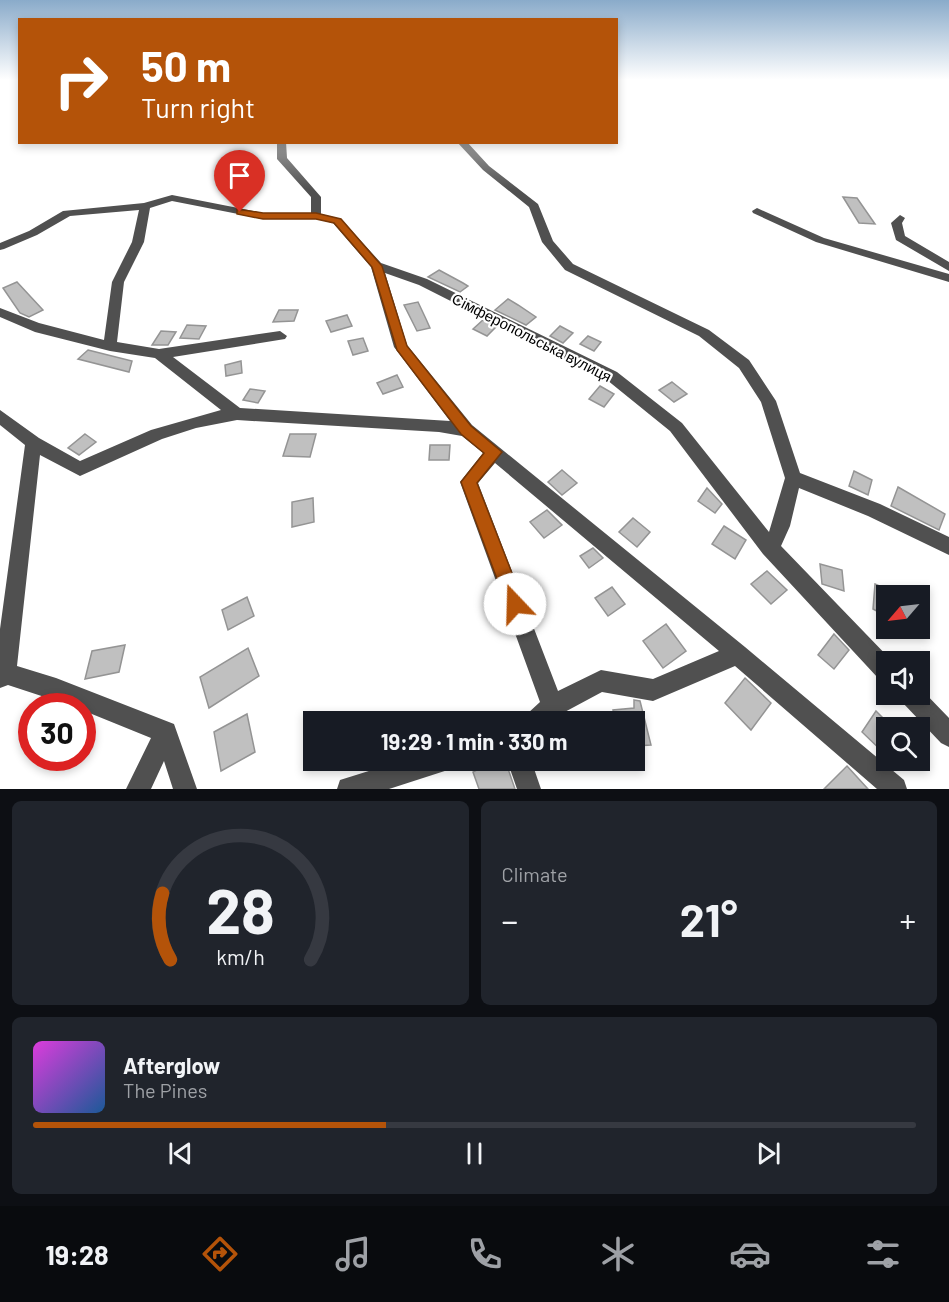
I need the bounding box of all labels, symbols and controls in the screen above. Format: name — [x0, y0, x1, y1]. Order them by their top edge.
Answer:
text: 50 m — [141, 40, 231, 90]
icon: right — [42, 42, 120, 120]
text: Turn right — [141, 91, 255, 123]
pin — [214, 150, 265, 212]
icon: arrive — [223, 159, 256, 192]
street label: Сімферопольська вулиця — [449, 289, 615, 385]
position arrow — [483, 572, 547, 636]
north arrow — [876, 585, 930, 639]
map controls — [876, 585, 930, 771]
button: sound — [876, 651, 930, 705]
speed limit sign: 30 — [18, 693, 96, 771]
button: search — [876, 717, 930, 771]
text: 19:29 · 1 min · 330 m — [381, 728, 567, 754]
text: Climate — [502, 862, 568, 886]
text: 28 — [206, 872, 275, 946]
text: 21° — [680, 892, 738, 946]
text: − — [502, 900, 518, 940]
text: + — [900, 900, 916, 940]
text: km/h — [216, 944, 265, 969]
text: Afterglow — [123, 1052, 220, 1078]
text: The Pines — [123, 1078, 207, 1102]
icon: previous — [164, 1137, 197, 1170]
icon: pause — [458, 1137, 491, 1170]
icon: next — [752, 1137, 785, 1170]
icon: directions — [199, 1233, 241, 1275]
icon: music — [332, 1233, 374, 1275]
icon: phone — [464, 1233, 506, 1275]
icon: climate — [597, 1233, 639, 1275]
icon: car — [729, 1233, 771, 1275]
icon: filters — [862, 1233, 904, 1275]
text: 19:28 — [45, 1238, 109, 1270]

